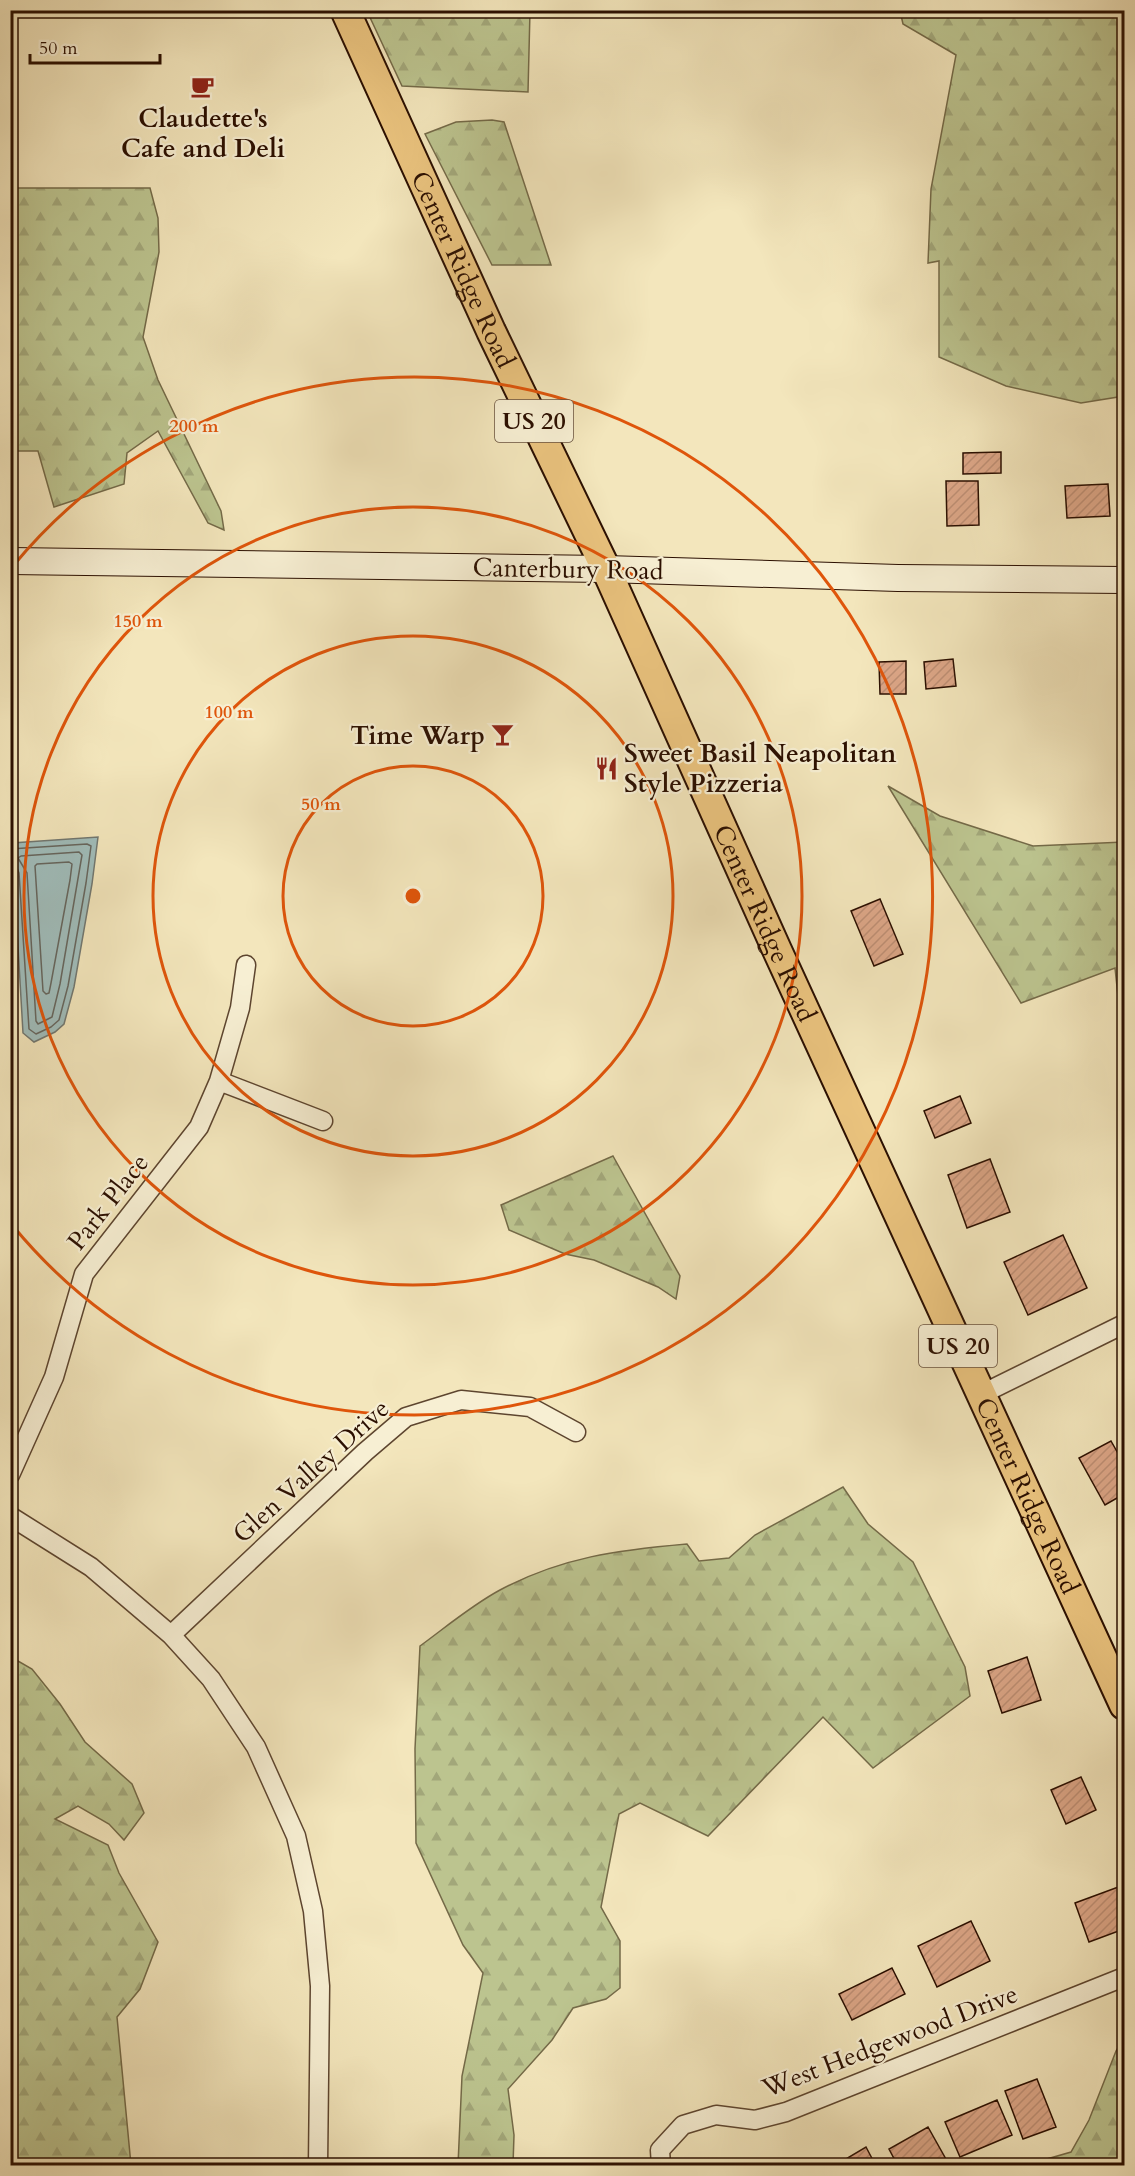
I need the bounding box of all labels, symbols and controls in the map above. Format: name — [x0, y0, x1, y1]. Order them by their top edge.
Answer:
scale bar — [30, 27, 160, 65]
text: 50 m — [39, 36, 78, 61]
cafe icon: Claudette's Cafe and Deli — [190, 74, 216, 100]
place label: Claudette's Cafe and Deli — [121, 101, 285, 166]
street label: Center Ridge Road — [403, 165, 524, 374]
road number: US 20 — [495, 400, 573, 442]
text: 200 m — [169, 414, 219, 439]
street label: Canterbury Road — [472, 550, 664, 588]
text: 150 m — [113, 609, 163, 634]
text: 100 m — [204, 700, 254, 725]
place label: Time Warp — [350, 718, 485, 753]
bar icon: Time Warp — [490, 722, 516, 748]
place label: Sweet Basil Neapolitan Style Pizzeria — [624, 736, 897, 801]
restaurant icon: Sweet Basil Neapolitan Style Pizzeria — [593, 755, 619, 781]
text: 50 m — [301, 792, 341, 817]
street label: Center Ridge Road — [705, 819, 825, 1027]
centre of rings — [403, 886, 423, 906]
street label: Park Place — [59, 1146, 157, 1258]
road number: US 20 — [919, 1325, 997, 1367]
street label: Glen Valley Drive — [225, 1391, 397, 1551]
street label: Center Ridge Road — [967, 1392, 1088, 1600]
street label: West Hedgewood Drive — [756, 1976, 1023, 2106]

